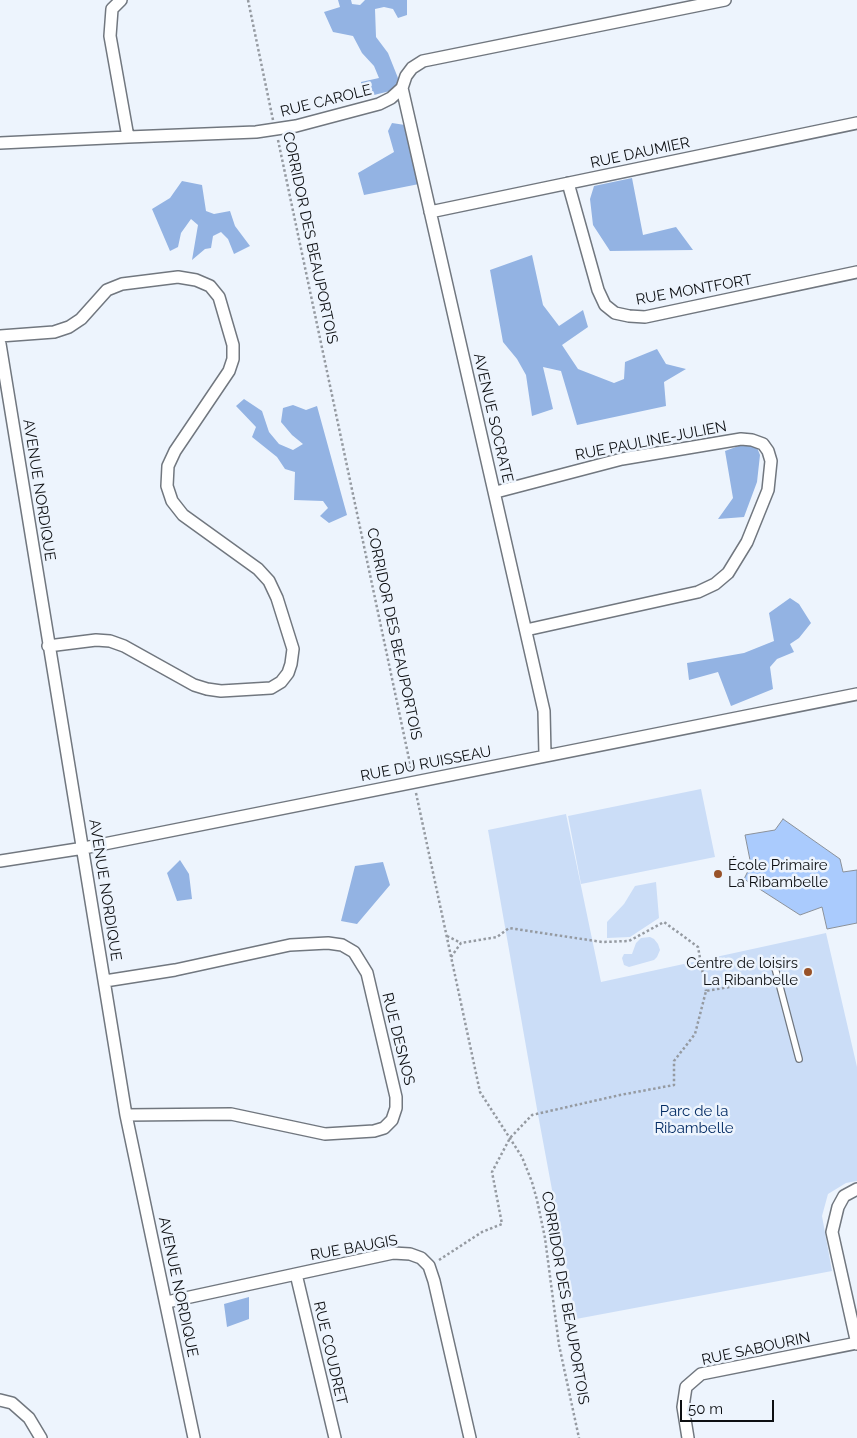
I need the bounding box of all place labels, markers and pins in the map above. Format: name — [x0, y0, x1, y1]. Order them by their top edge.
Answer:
place label: École Primaire La Ribambelle — [728, 856, 828, 891]
marker: École Primaire La Ribambelle — [712, 868, 724, 880]
place label: Centre de loisirs La Ribanbelle — [686, 954, 798, 989]
marker: Centre de loisirs La Ribanbelle — [802, 966, 814, 978]

